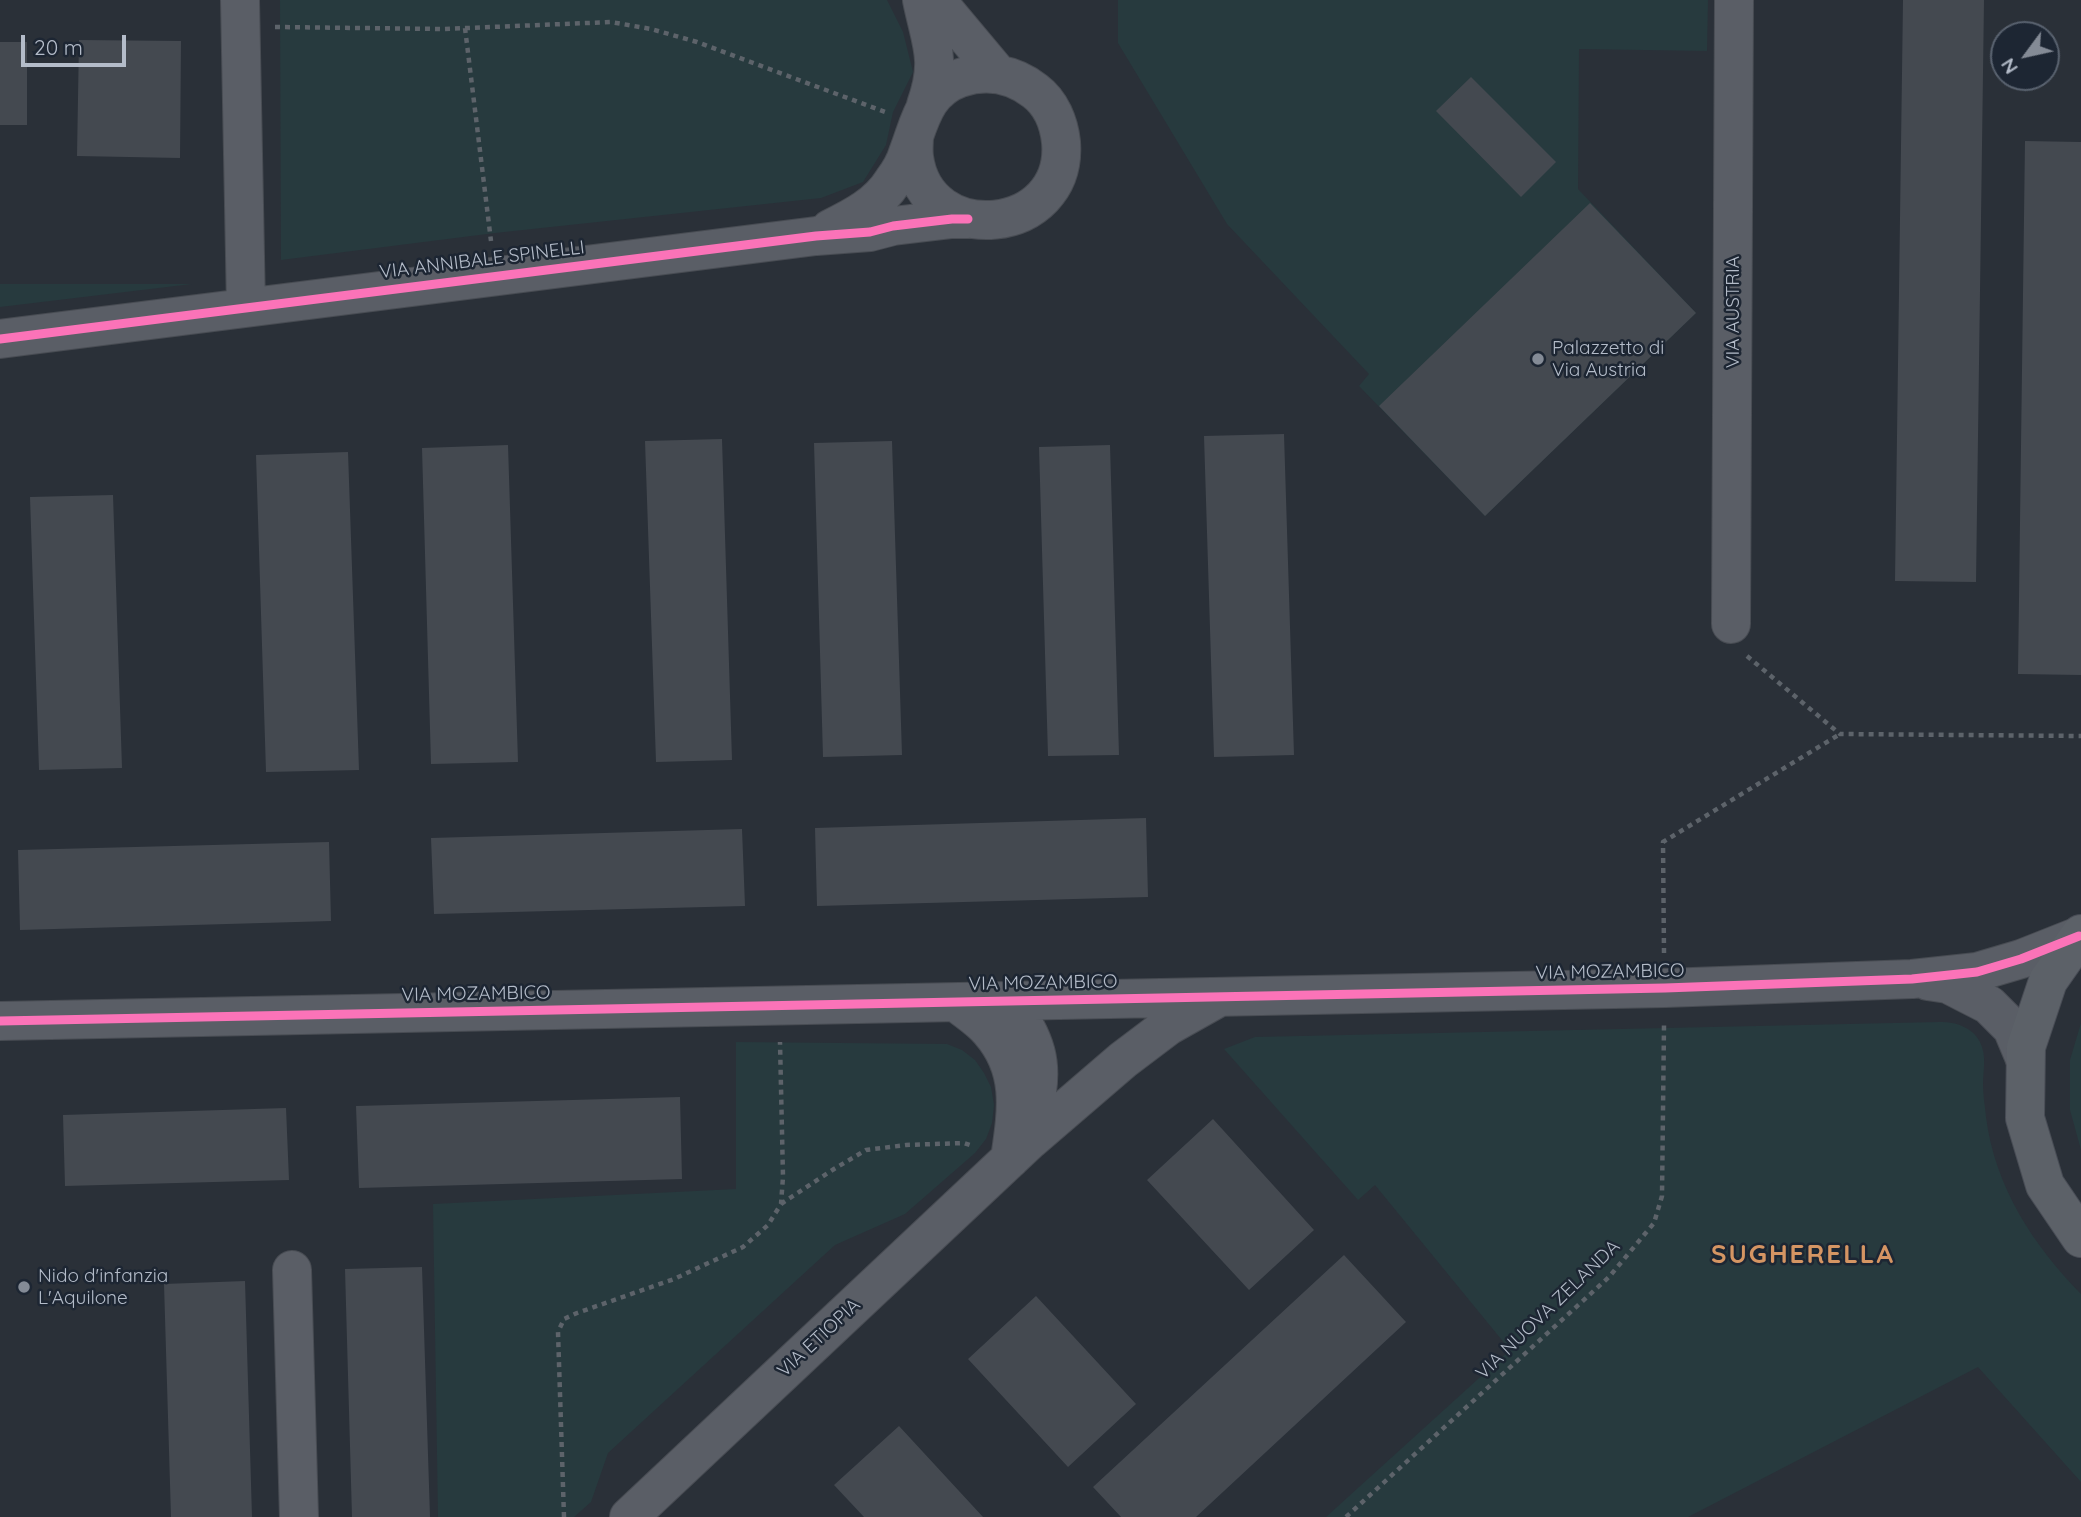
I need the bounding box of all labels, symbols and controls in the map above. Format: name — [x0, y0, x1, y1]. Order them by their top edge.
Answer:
scale bar — [24, 21, 130, 65]
north arrow — [1990, 21, 2060, 91]
text: 20 m — [34, 34, 83, 60]
text: N — [1995, 54, 2023, 79]
street label: VIA ANNIBALE SPINELLI — [378, 236, 586, 284]
street label: VIA AUSTRIA — [1722, 256, 1744, 368]
place label: Palazzetto di Via Austria — [1552, 337, 1664, 381]
marker: Palazzetto di Via Austria — [1530, 351, 1546, 367]
street label: VIA MOZAMBICO — [1535, 959, 1685, 985]
street label: VIA MOZAMBICO — [968, 970, 1118, 996]
street label: VIA MOZAMBICO — [401, 981, 551, 1007]
street label: VIA NUOVA ZELANDA — [1471, 1235, 1625, 1385]
district label: SUGHERELLA — [1712, 1239, 1894, 1271]
place label: Nido d'infanzia L'Aquilone — [38, 1265, 168, 1309]
marker: Nido d'infanzia L'Aquilone — [16, 1279, 32, 1295]
street label: VIA ETIOPIA — [773, 1294, 865, 1382]

